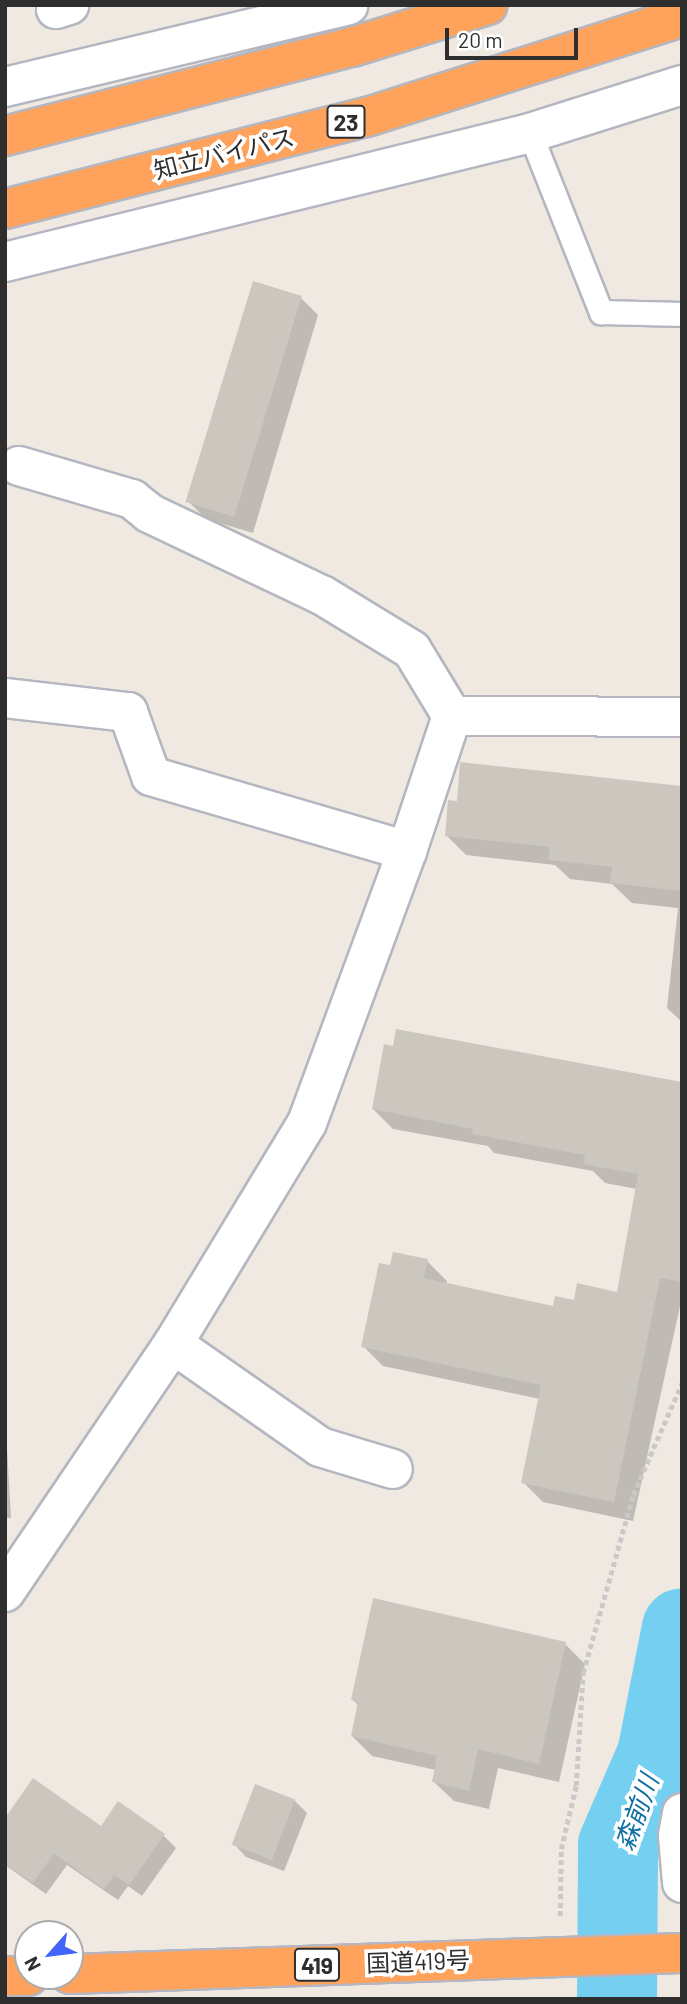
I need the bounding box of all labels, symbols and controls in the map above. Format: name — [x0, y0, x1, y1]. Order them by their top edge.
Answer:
scale bar — [449, 14, 582, 58]
text: 20 m — [458, 27, 503, 52]
road number: 23 — [325, 102, 367, 141]
street label: 知立バイパス — [151, 122, 297, 184]
water label: 森前川 — [608, 1770, 664, 1854]
north arrow — [14, 1920, 84, 1990]
street label: 国道419号 — [366, 1945, 470, 1977]
road number: 419 — [292, 1946, 342, 1984]
text: N — [19, 1953, 45, 1975]

